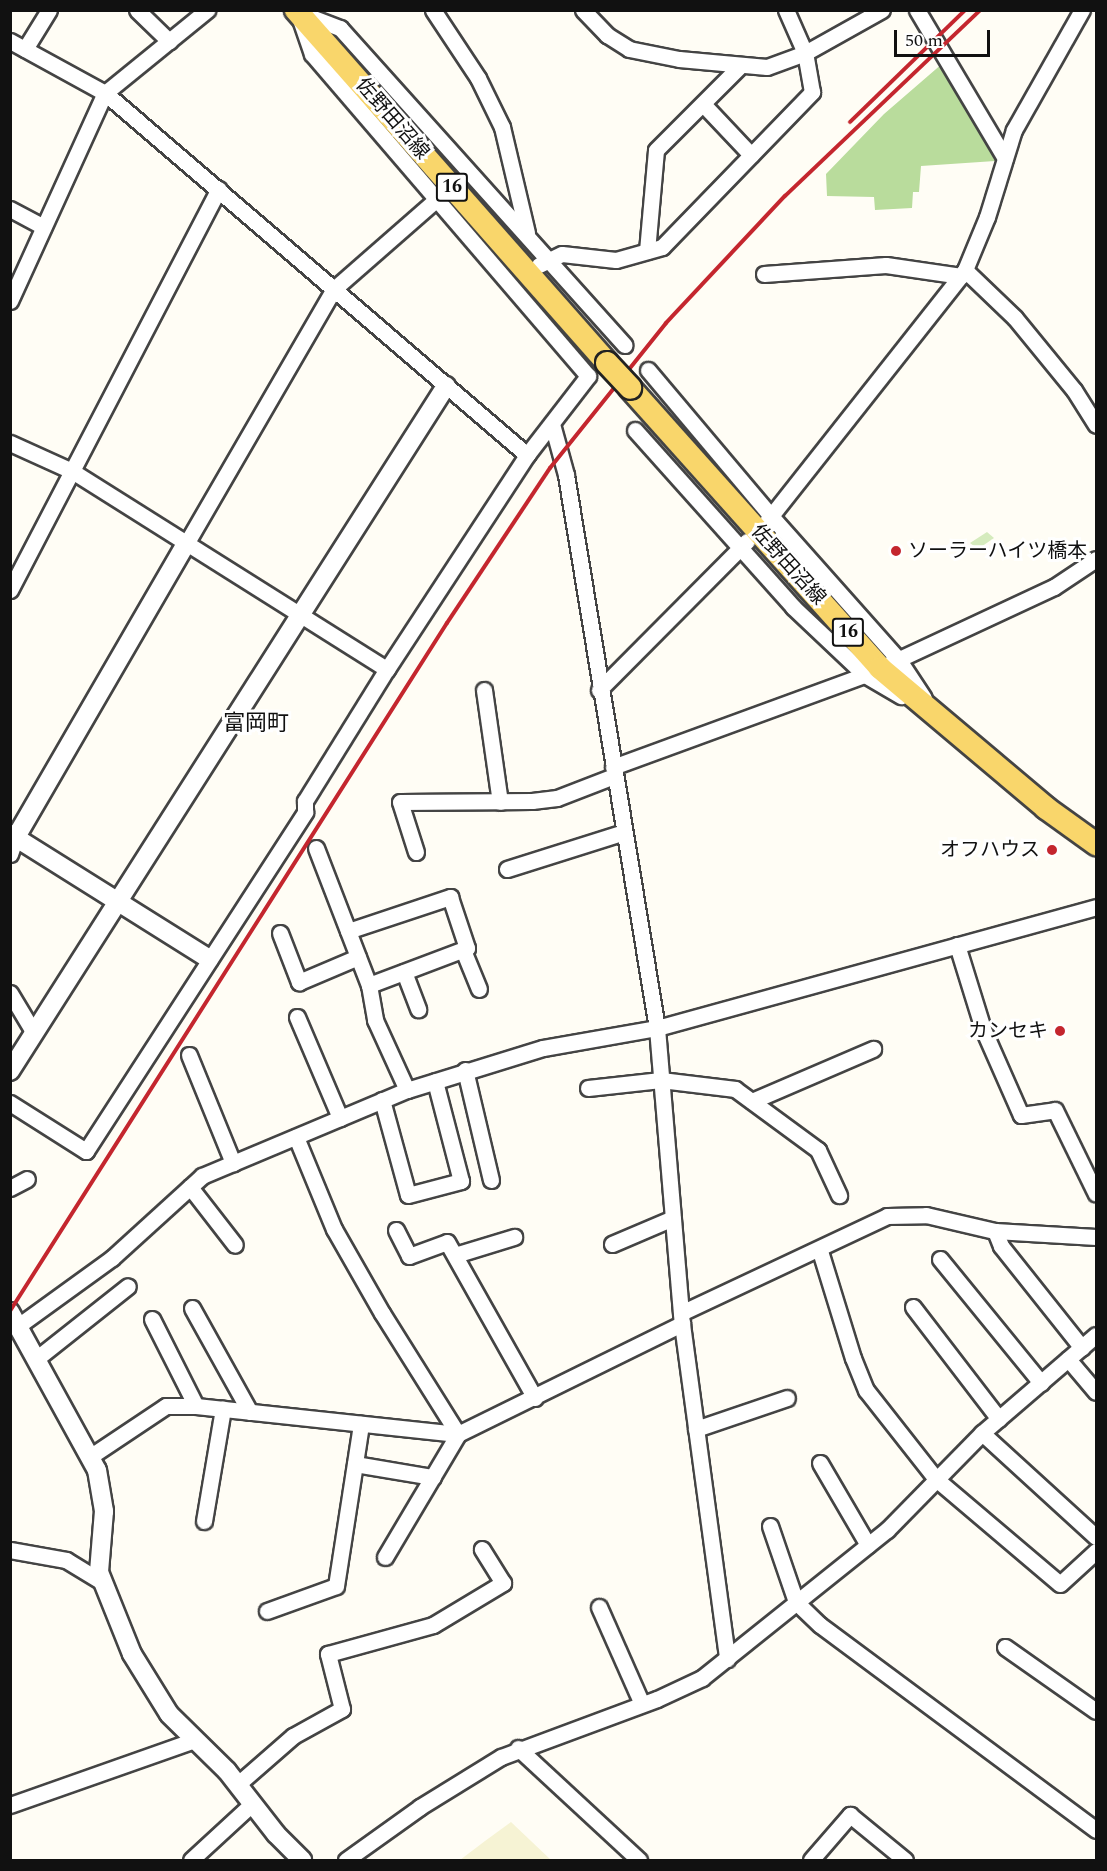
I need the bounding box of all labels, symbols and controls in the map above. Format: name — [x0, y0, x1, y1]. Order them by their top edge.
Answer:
scale bar — [897, 18, 993, 56]
text: 50 m — [905, 27, 943, 54]
street label: 佐野田沼線 — [350, 73, 434, 165]
road number: 16 — [436, 172, 468, 202]
street label: 佐野田沼線 — [746, 520, 830, 610]
place label: ソーラーハイツ橋本 — [908, 539, 1088, 563]
marker: ソーラーハイツ橋本 — [889, 544, 903, 558]
road number: 16 — [832, 617, 864, 647]
district label: 富岡町 — [223, 711, 289, 737]
place label: オフハウス — [940, 838, 1040, 862]
marker: オフハウス — [1045, 843, 1059, 857]
place label: カンセキ — [968, 1019, 1048, 1043]
marker: カンセキ — [1053, 1024, 1067, 1038]

